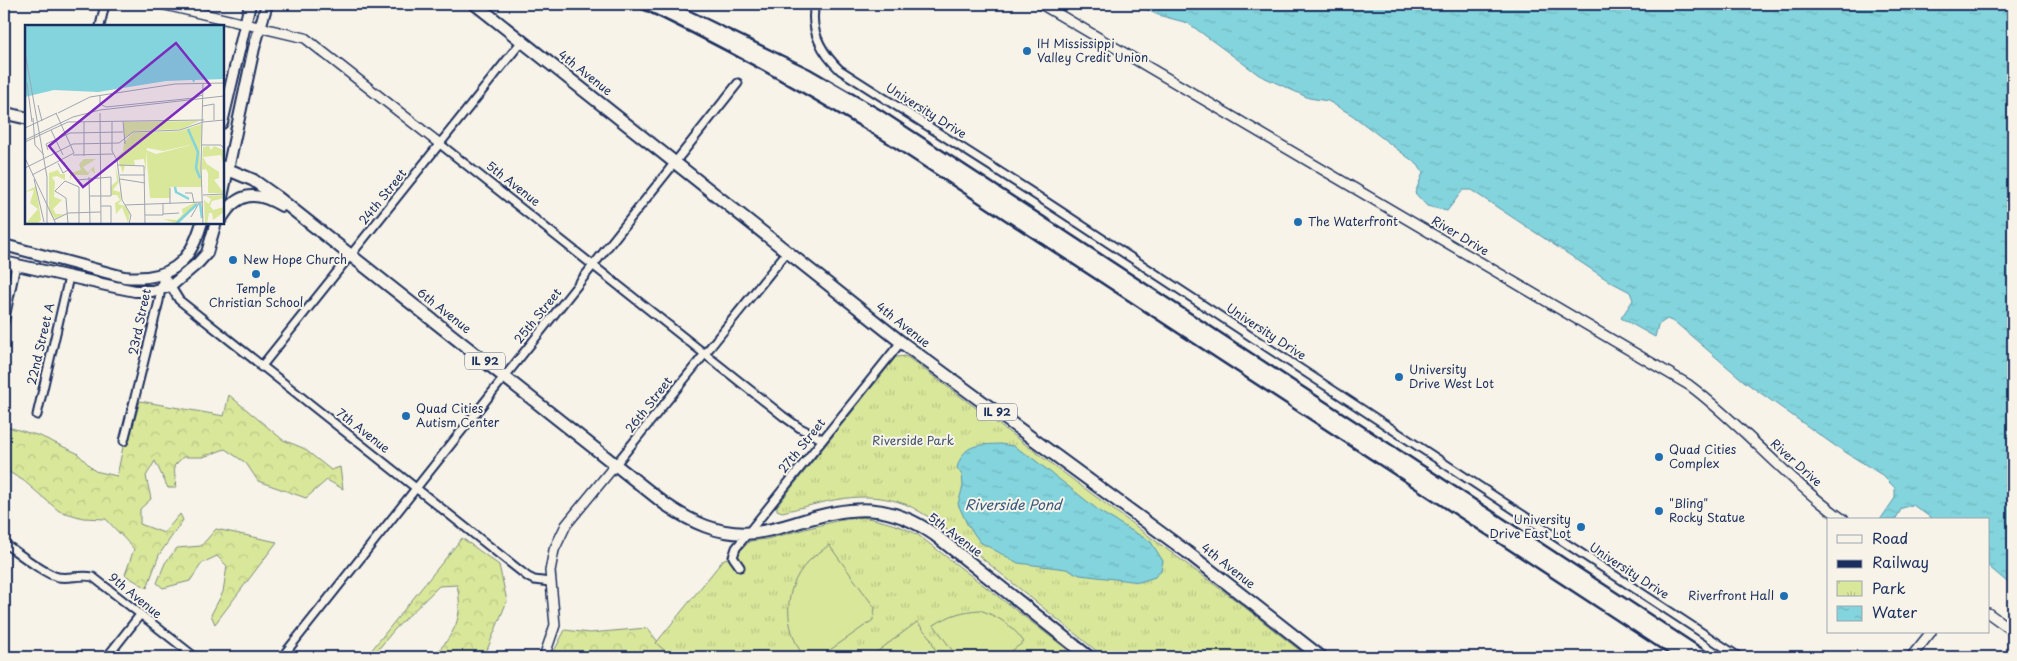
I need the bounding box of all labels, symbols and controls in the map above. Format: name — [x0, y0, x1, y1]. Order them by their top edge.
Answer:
inset map — [25, 25, 224, 224]
place label: IH Mississippi Valley Credit Union — [1037, 34, 1148, 66]
street label: 4th Avenue — [555, 45, 617, 99]
marker: IH Mississippi Valley Credit Union — [1021, 45, 1033, 57]
street label: University Drive — [883, 78, 970, 142]
street label: 5th Avenue — [483, 156, 545, 210]
street label: 24th Street — [354, 165, 410, 228]
street label: River Drive — [1428, 211, 1493, 259]
place label: The Waterfront — [1308, 212, 1398, 230]
marker: The Waterfront — [1292, 216, 1304, 228]
place label: New Hope Church — [243, 250, 347, 268]
marker: New Hope Church — [227, 254, 239, 266]
marker: Temple Christian School — [250, 268, 262, 280]
place label: Temple Christian School — [209, 279, 303, 311]
street label: 6th Avenue — [414, 283, 476, 337]
street label: 25th Street — [509, 284, 565, 347]
street label: 23rd Street — [123, 287, 155, 357]
street label: 4th Avenue — [873, 297, 935, 351]
street label: University Drive — [1223, 299, 1310, 364]
street label: 22nd Street A — [22, 301, 58, 386]
road number: IL 92 — [465, 352, 505, 370]
place label: University Drive West Lot — [1409, 360, 1494, 392]
marker: University Drive West Lot — [1393, 371, 1405, 383]
street label: 26th Street — [621, 372, 676, 436]
place label: Quad Cities Autism Center — [416, 399, 500, 431]
street label: 7th Avenue — [333, 404, 394, 457]
road number: IL 92 — [977, 404, 1017, 421]
marker: Quad Cities Autism Center — [400, 410, 412, 422]
street label: 27th Street — [774, 414, 829, 477]
park label: Riverside Park — [872, 431, 954, 449]
street label: River Drive — [1767, 434, 1826, 490]
place label: Quad Cities Complex — [1669, 440, 1737, 472]
marker: Quad Cities Complex — [1653, 451, 1665, 463]
water label: Riverside Pond — [965, 494, 1064, 515]
place label: "Bling" Rocky Statue — [1669, 494, 1746, 526]
marker: "Bling" Rocky Statue — [1653, 505, 1665, 517]
street label: 5th Avenue — [925, 508, 987, 561]
place label: University Drive East Lot — [1490, 510, 1571, 542]
legend — [1827, 518, 1990, 634]
marker: University Drive East Lot — [1575, 521, 1587, 533]
text: Road — [1872, 526, 1908, 549]
street label: 4th Avenue — [1198, 538, 1260, 592]
street label: University Drive — [1586, 538, 1673, 603]
text: Railway — [1872, 550, 1929, 573]
street label: 9th Avenue — [105, 568, 166, 623]
text: Park — [1872, 576, 1906, 599]
place label: Riverfront Hall — [1688, 586, 1774, 604]
marker: Riverfront Hall — [1778, 590, 1790, 602]
text: Water — [1872, 600, 1917, 623]

